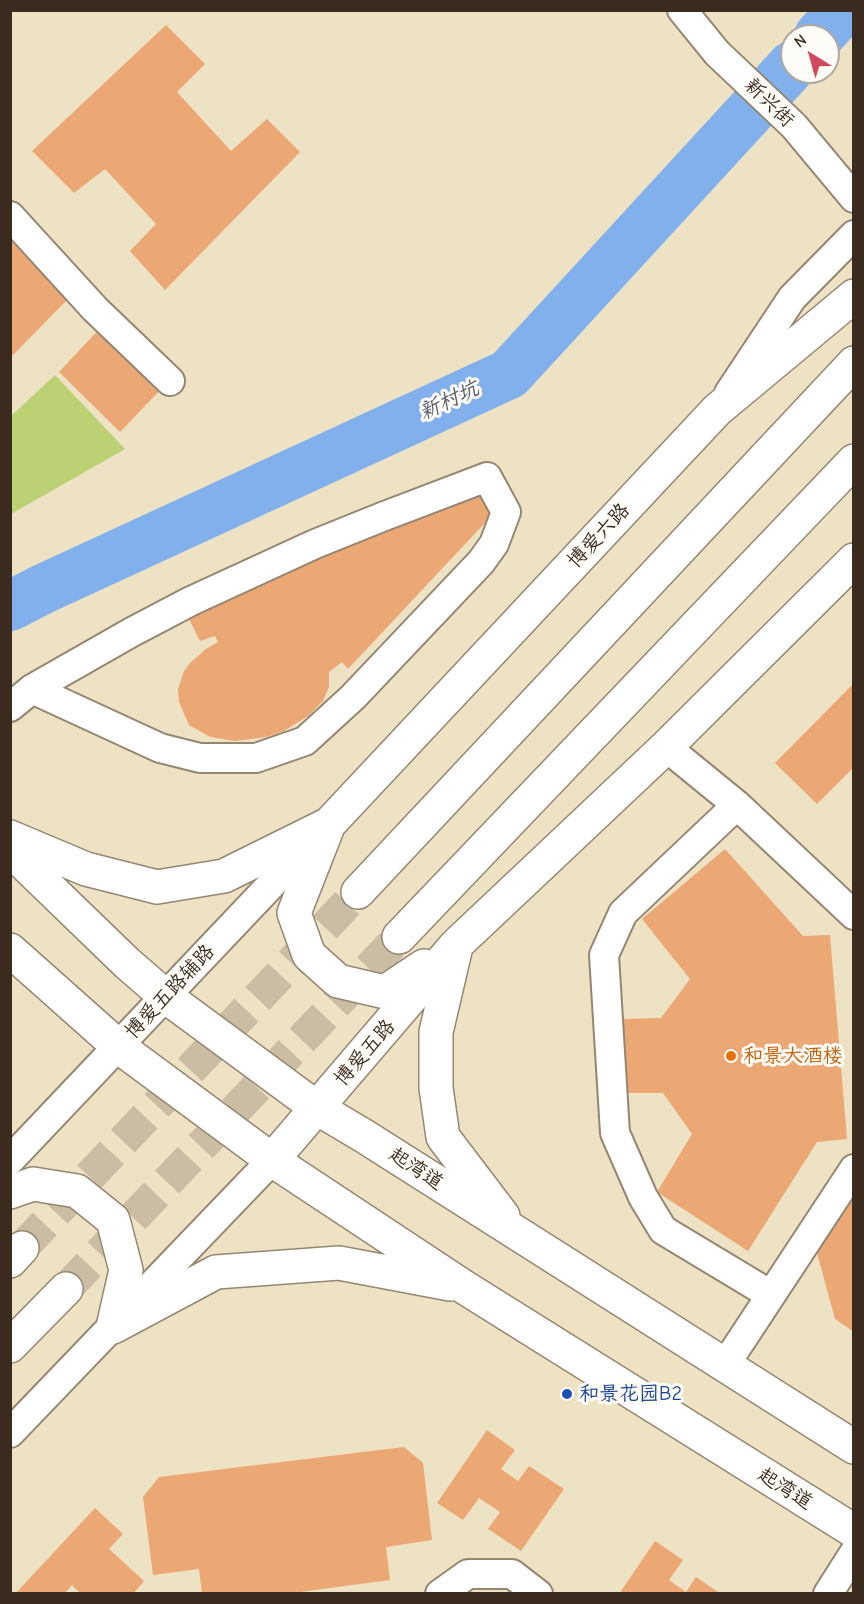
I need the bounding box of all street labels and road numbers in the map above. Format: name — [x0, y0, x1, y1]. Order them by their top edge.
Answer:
street label: 新兴街 — [739, 74, 799, 132]
street label: 博爱六路 — [563, 499, 635, 573]
street label: 博爱五路辅路 — [120, 940, 220, 1044]
street label: 博爱五路 — [330, 1015, 400, 1091]
street label: 起湾道 — [384, 1143, 448, 1195]
street label: 起湾道 — [753, 1463, 817, 1515]

